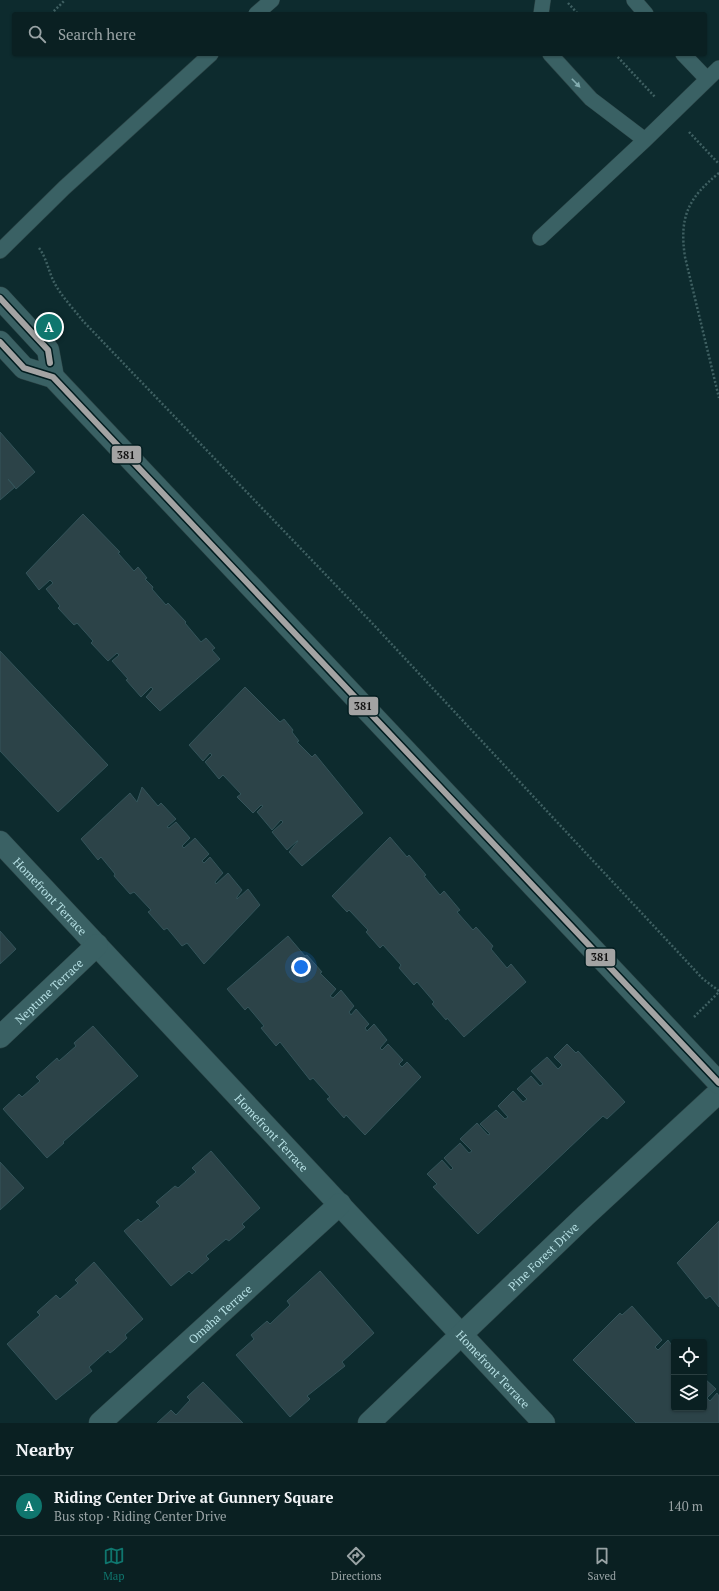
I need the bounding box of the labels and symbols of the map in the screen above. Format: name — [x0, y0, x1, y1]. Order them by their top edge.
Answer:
one-way arrow — [571, 78, 581, 88]
pin: A — [36, 312, 62, 342]
line badge: 381 — [111, 445, 142, 464]
text: 381 — [117, 448, 135, 462]
line badge: 381 — [348, 696, 379, 716]
text: 381 — [354, 699, 372, 713]
street label: Homefront Terrace — [11, 854, 91, 938]
line badge: 381 — [585, 948, 616, 967]
text: 381 — [591, 950, 609, 964]
street label: Neptune Terrace — [11, 955, 86, 1027]
your location — [291, 957, 311, 977]
street label: Homefront Terrace — [232, 1090, 312, 1175]
street label: Pine Forest Drive — [505, 1219, 581, 1293]
street label: Omaha Terrace — [185, 1281, 255, 1347]
street label: Homefront Terrace — [453, 1327, 534, 1411]

